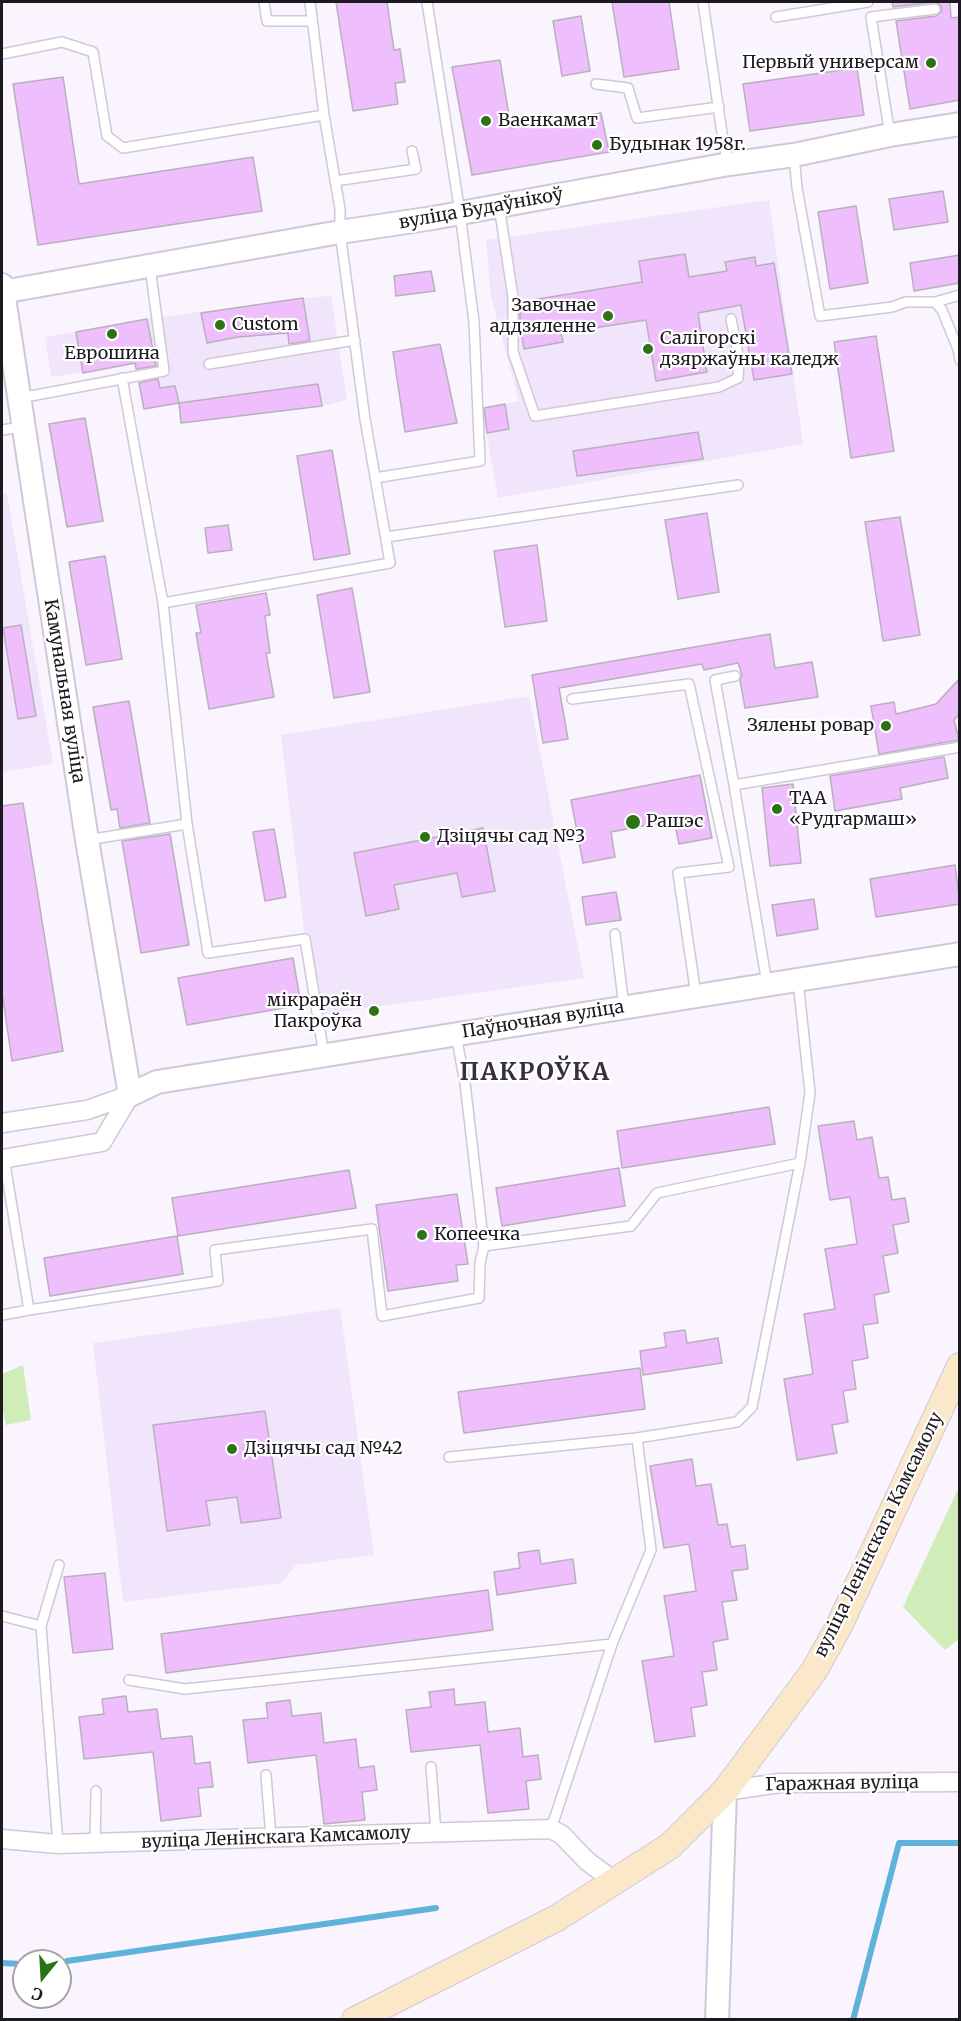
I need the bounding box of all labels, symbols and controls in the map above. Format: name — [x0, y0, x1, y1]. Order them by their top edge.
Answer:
place label: Первый универсам — [742, 52, 919, 74]
marker: Первый универсам — [924, 56, 938, 70]
place label: Ваенкамат — [498, 110, 598, 132]
marker: Ваенкамат — [479, 114, 493, 128]
place label: Будынак 1958г. — [609, 134, 746, 156]
marker: Будынак 1958г. — [590, 138, 604, 152]
street label: вуліца Будаўнікоў — [397, 184, 565, 234]
place label: Завочнае аддзяленне — [490, 295, 596, 338]
marker: Завочнае аддзяленне — [601, 309, 615, 323]
place label: Custom — [232, 314, 299, 336]
marker: Custom — [213, 318, 227, 332]
marker: Еврошина — [105, 327, 119, 341]
place label: Салігорскі дзяржаўны каледж — [660, 328, 839, 370]
marker: Салігорскі дзяржаўны каледж — [641, 342, 655, 356]
place label: Еврошина — [64, 343, 160, 365]
street label: Камунальная вуліца — [39, 597, 89, 785]
place label: Зялены ровар — [747, 715, 874, 737]
marker: Зялены ровар — [879, 719, 893, 733]
place label: ТАА «Рудгармаш» — [789, 788, 917, 830]
marker: ТАА «Рудгармаш» — [770, 802, 784, 816]
place label: Рашэс — [646, 811, 703, 833]
marker: Рашэс — [624, 813, 642, 831]
place label: Дзіцячы сад №3 — [437, 826, 585, 848]
marker: Дзіцячы сад №3 — [418, 830, 432, 844]
place label: мікрараён Пакроўка — [267, 990, 362, 1032]
street label: Паўночная вуліца — [460, 997, 626, 1043]
marker: мікрараён Пакроўка — [367, 1004, 381, 1018]
district label: ПАКРОЎКА — [460, 1059, 610, 1087]
place label: Копеечка — [434, 1224, 520, 1246]
marker: Копеечка — [415, 1228, 429, 1242]
street label: вуліца Ленінскага Камсамолу — [810, 1409, 948, 1661]
place label: Дзіцячы сад №42 — [244, 1438, 403, 1460]
marker: Дзіцячы сад №42 — [225, 1442, 239, 1456]
street label: Гаражная вуліца — [765, 1772, 919, 1796]
street label: вуліца Ленінскага Камсамолу — [141, 1822, 411, 1854]
north arrow — [12, 1949, 72, 2009]
text: С — [29, 1983, 45, 2005]

